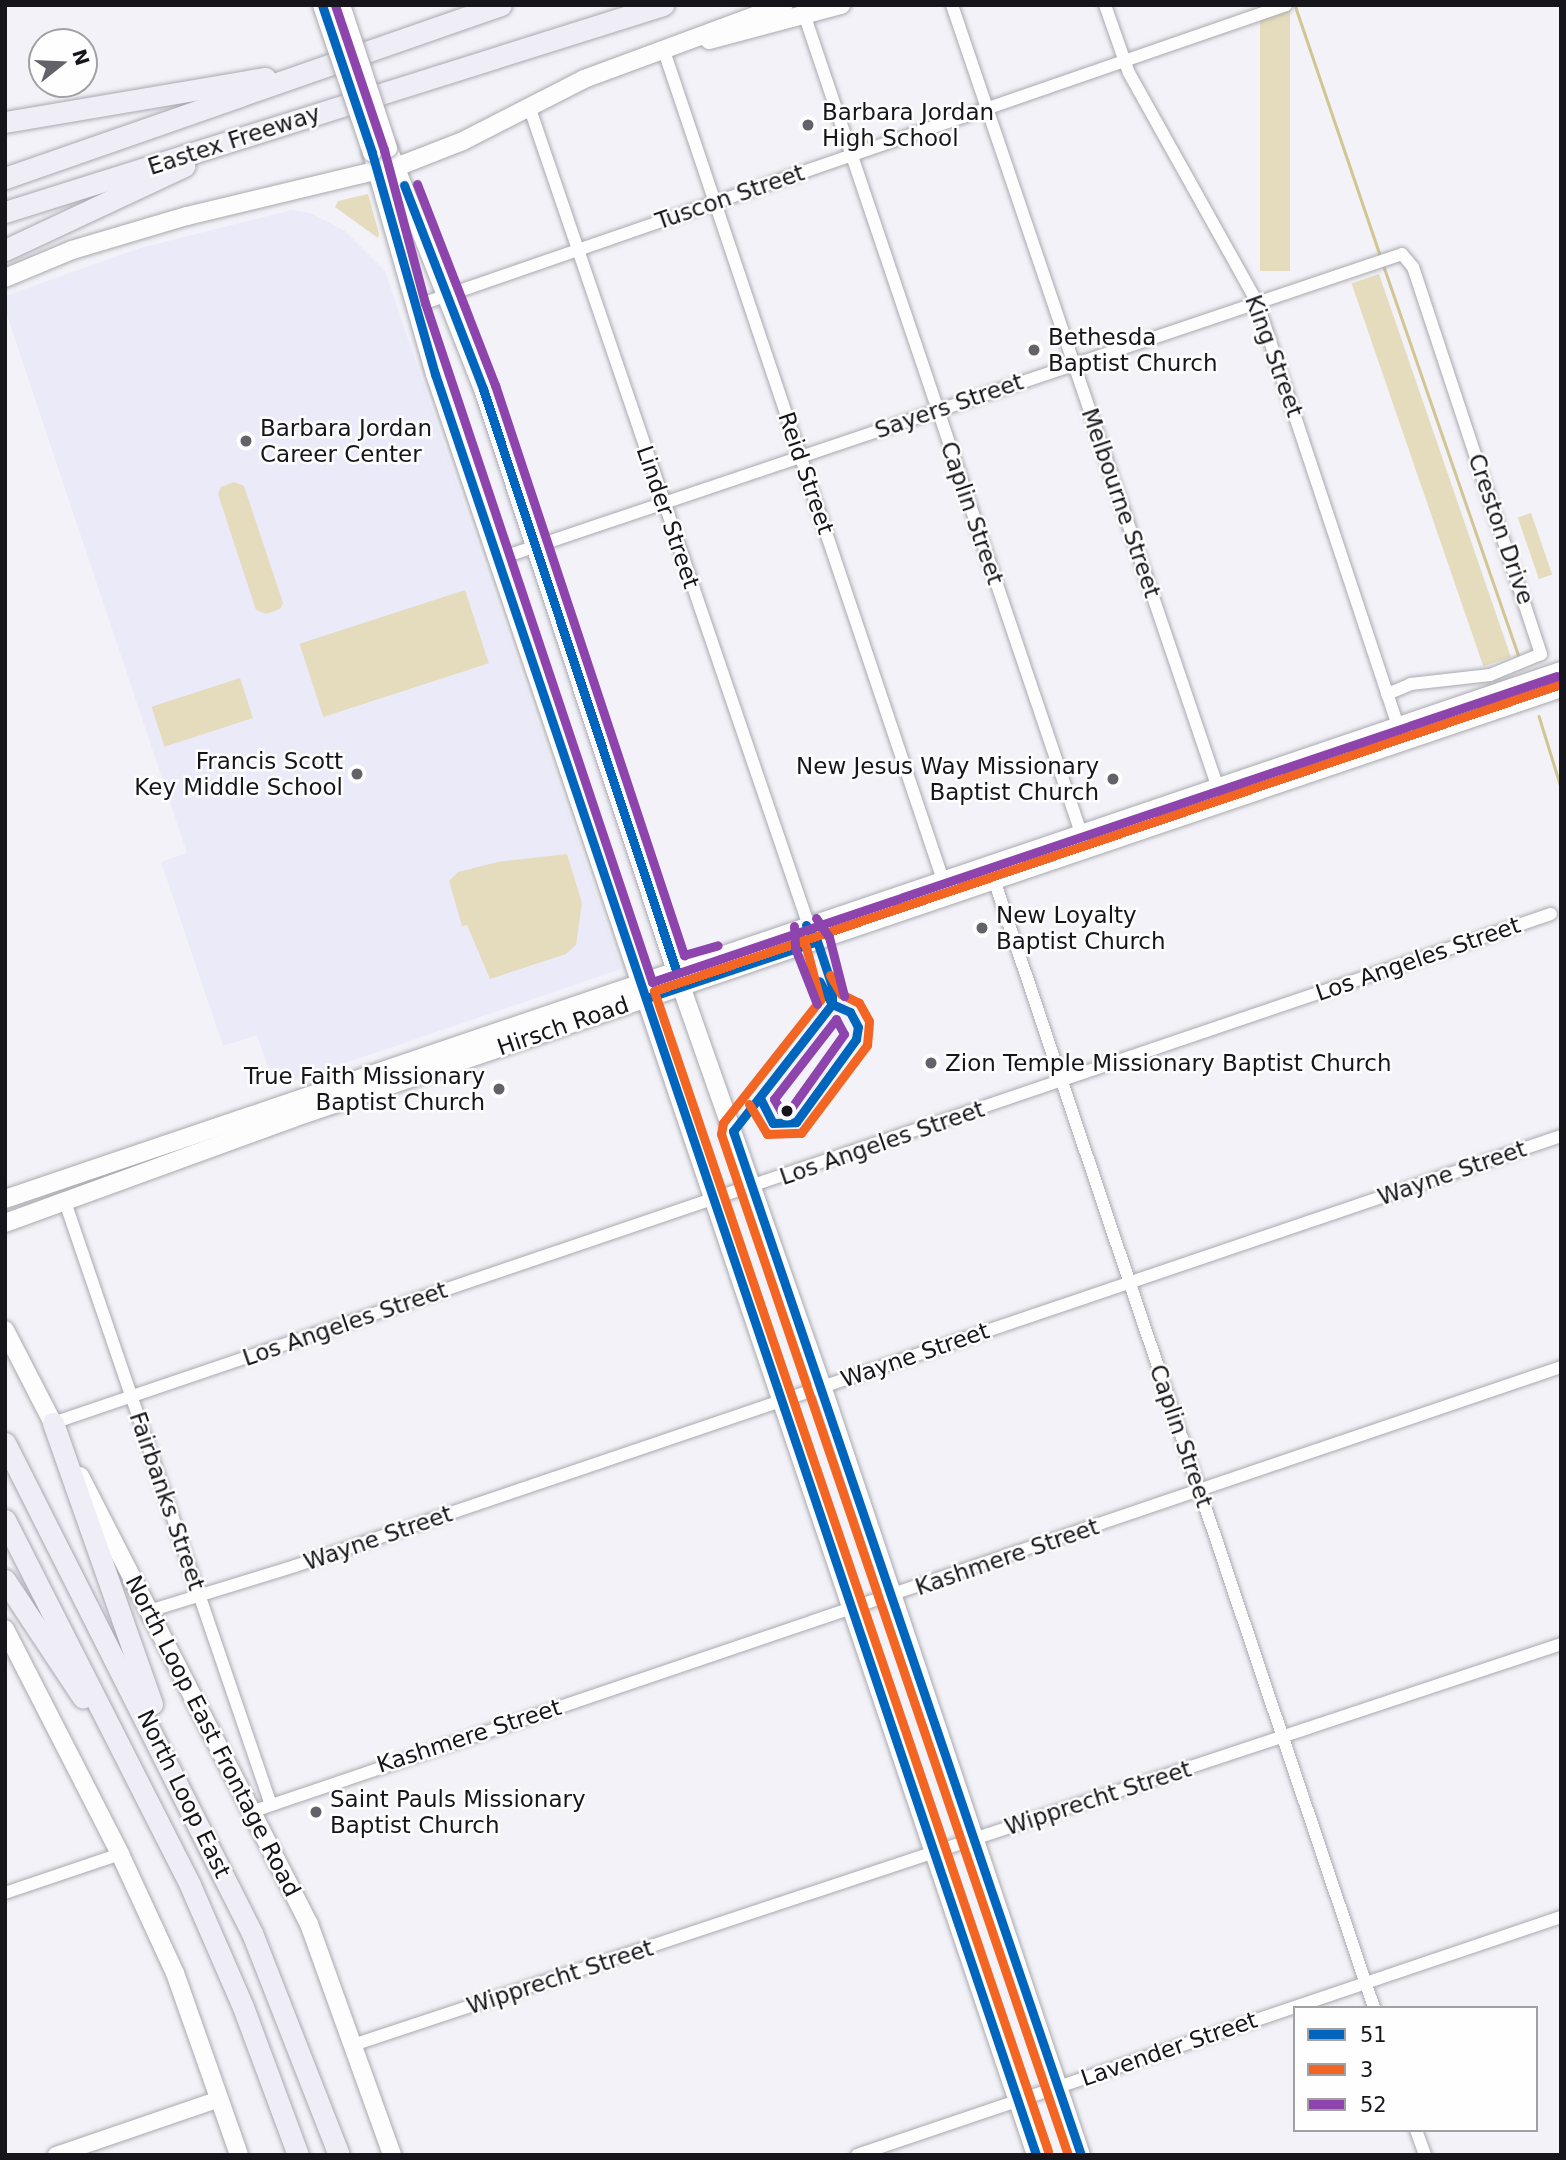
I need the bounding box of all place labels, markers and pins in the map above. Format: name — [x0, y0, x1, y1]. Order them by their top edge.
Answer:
place label: Barbara Jordan High School — [822, 98, 994, 152]
marker: Barbara Jordan High School — [800, 117, 816, 133]
place label: Bethesda Baptist Church — [1048, 323, 1218, 377]
marker: Bethesda Baptist Church — [1026, 342, 1042, 358]
place label: Barbara Jordan Career Center — [260, 414, 432, 468]
marker: Barbara Jordan Career Center — [238, 433, 254, 449]
place label: Francis Scott Key Middle School — [134, 747, 343, 801]
place label: New Jesus Way Missionary Baptist Church — [796, 752, 1099, 806]
marker: Francis Scott Key Middle School — [349, 766, 365, 782]
marker: New Jesus Way Missionary Baptist Church — [1105, 771, 1121, 787]
place label: New Loyalty Baptist Church — [996, 901, 1166, 955]
marker: New Loyalty Baptist Church — [974, 920, 990, 936]
place label: Zion Temple Missionary Baptist Church — [945, 1049, 1392, 1077]
marker: Zion Temple Missionary Baptist Church — [923, 1055, 939, 1071]
place label: True Faith Missionary Baptist Church — [244, 1062, 485, 1116]
marker: True Faith Missionary Baptist Church — [491, 1081, 507, 1097]
unlabelled marker — [780, 1104, 794, 1118]
place label: Saint Pauls Missionary Baptist Church — [330, 1785, 586, 1839]
marker: Saint Pauls Missionary Baptist Church — [308, 1804, 324, 1820]

